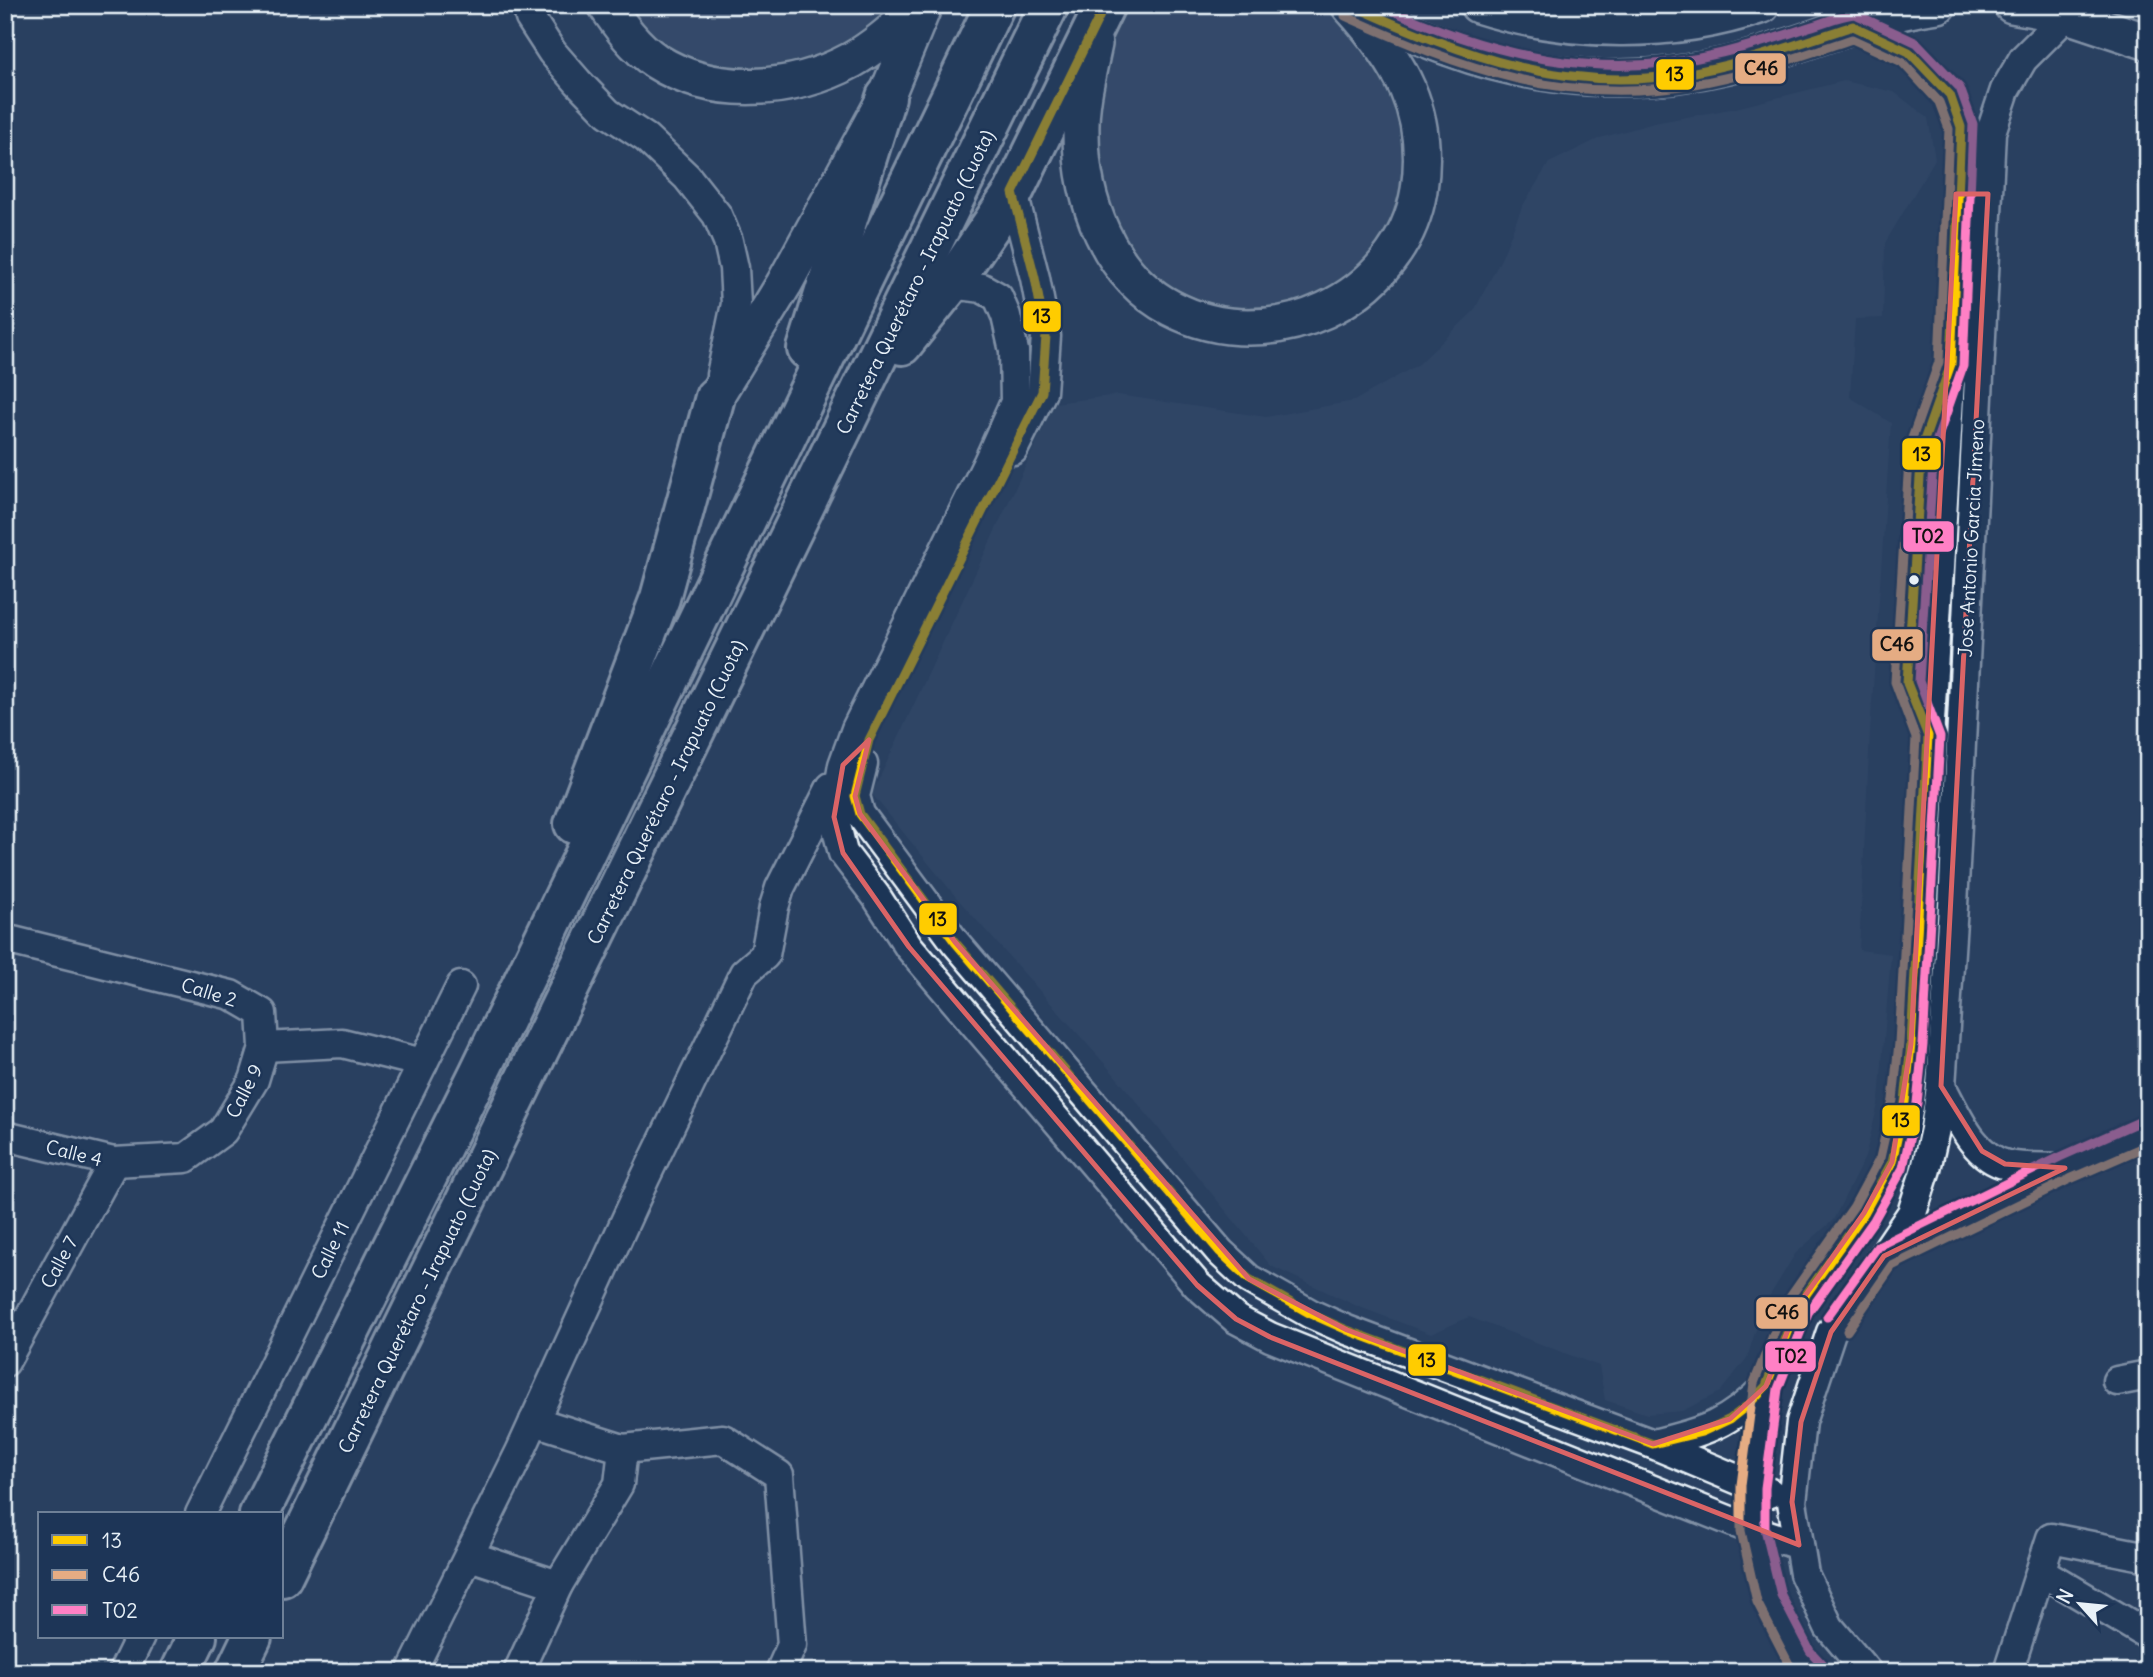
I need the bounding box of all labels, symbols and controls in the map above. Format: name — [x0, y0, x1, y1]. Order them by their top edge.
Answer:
line badge: C46 — [1734, 52, 1787, 85]
text: C46 — [1744, 56, 1778, 80]
line badge: 13 — [1655, 58, 1695, 91]
text: 13 — [1666, 62, 1684, 86]
street label: Carretera Querétaro - Irapuato (Cuota) — [831, 126, 999, 438]
line badge: 13 — [1022, 300, 1062, 333]
text: 13 — [1033, 304, 1051, 328]
street label: Jose Antonio Garcia Jimeno — [1953, 418, 1989, 658]
line badge: 13 — [1901, 437, 1942, 471]
text: 13 — [1913, 442, 1931, 466]
line badge: T02 — [1902, 520, 1955, 553]
text: T02 — [1912, 524, 1944, 548]
unlabelled marker — [1907, 573, 1921, 587]
line badge: C46 — [1871, 628, 1924, 662]
text: C46 — [1880, 632, 1914, 656]
street label: Carretera Querétaro - Irapuato (Cuota) — [582, 636, 750, 948]
line badge: 13 — [918, 902, 958, 936]
text: 13 — [929, 907, 947, 931]
street label: Calle 2 — [178, 972, 240, 1012]
street label: Calle 9 — [220, 1060, 268, 1122]
line badge: 13 — [1881, 1104, 1921, 1137]
text: 13 — [1892, 1108, 1910, 1132]
street label: Calle 4 — [43, 1134, 105, 1172]
street label: Carretera Querétaro - Irapuato (Cuota) — [333, 1145, 501, 1457]
street label: Calle 11 — [306, 1217, 354, 1283]
street label: Calle 7 — [35, 1232, 83, 1292]
line badge: C46 — [1755, 1296, 1809, 1330]
text: C46 — [1765, 1300, 1799, 1324]
line badge: T02 — [1764, 1340, 1817, 1373]
line badge: 13 — [1407, 1343, 1447, 1377]
text: T02 — [1775, 1344, 1807, 1368]
text: 13 — [1418, 1348, 1436, 1372]
legend — [38, 1512, 284, 1638]
text: 13 — [102, 1527, 122, 1554]
text: C46 — [102, 1561, 140, 1588]
north arrow — [2044, 1568, 2114, 1638]
text: N — [2051, 1585, 2079, 1608]
text: T02 — [102, 1597, 138, 1624]

